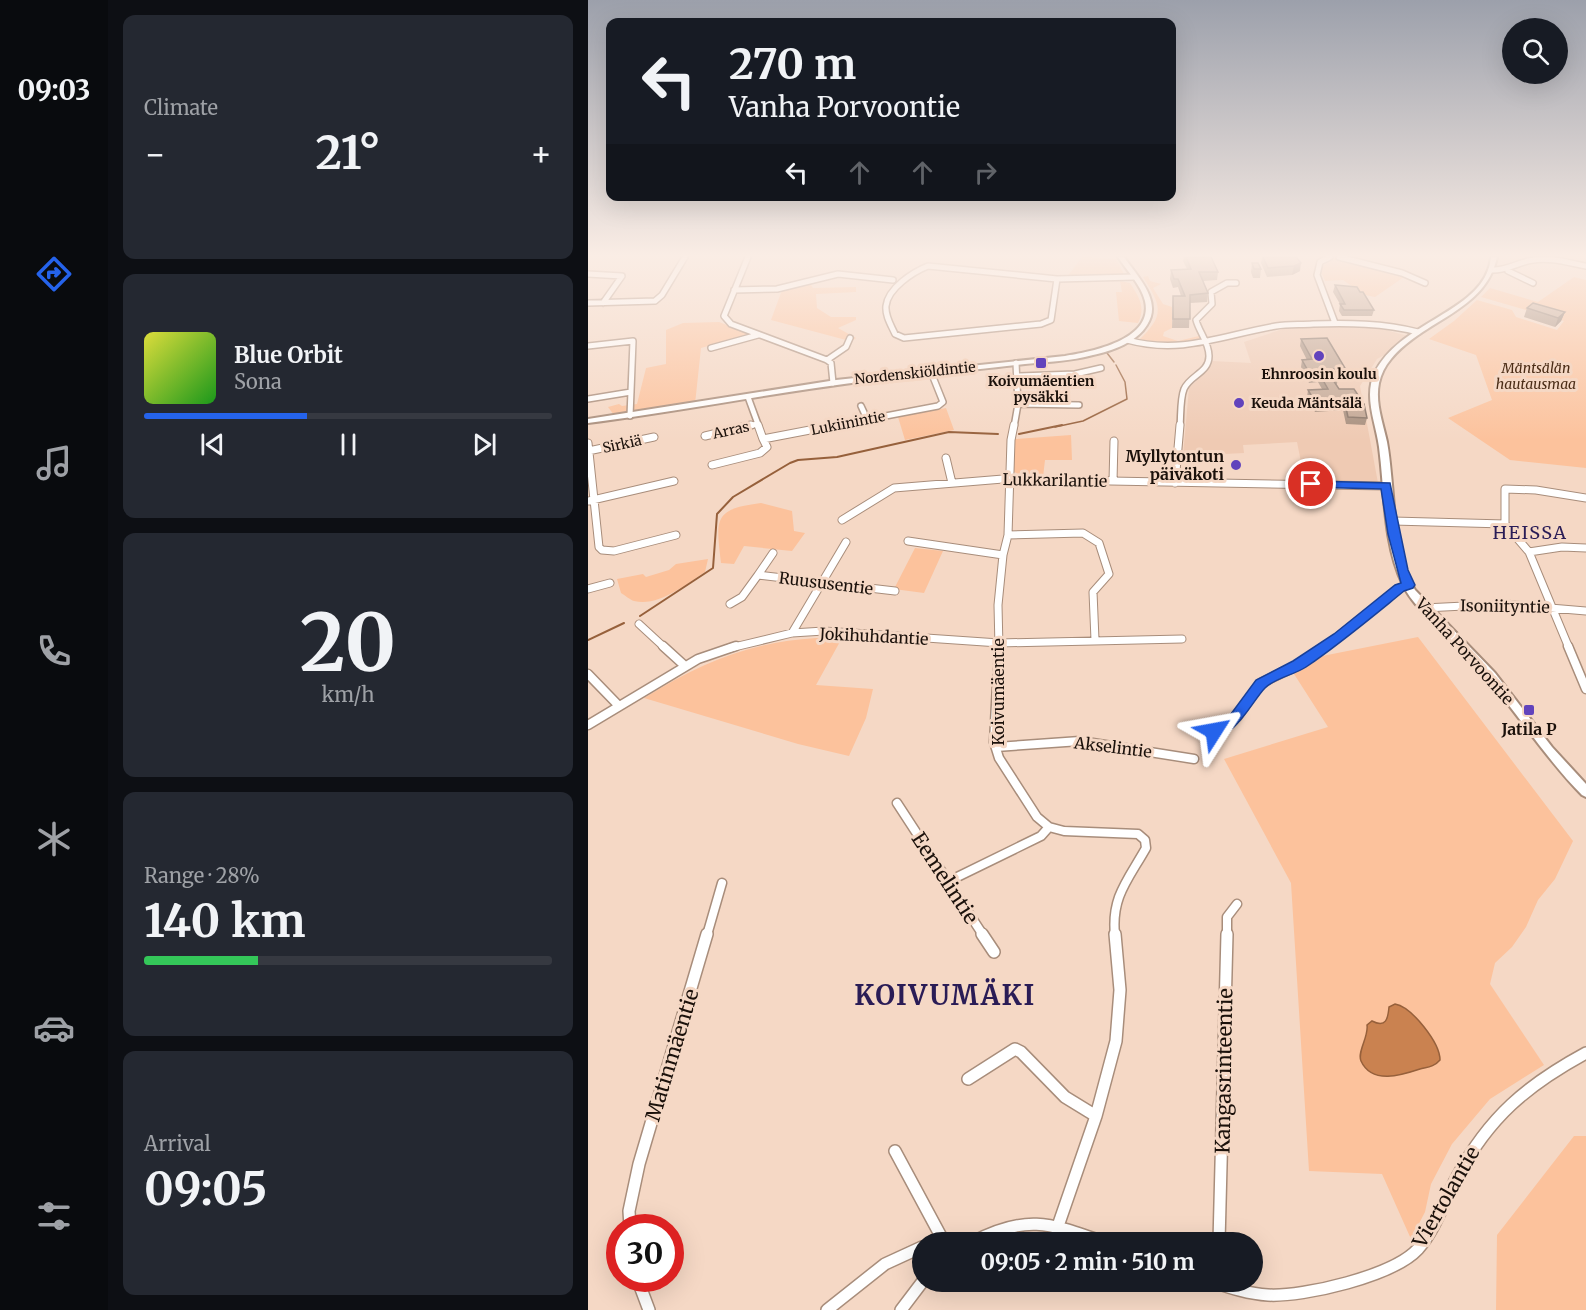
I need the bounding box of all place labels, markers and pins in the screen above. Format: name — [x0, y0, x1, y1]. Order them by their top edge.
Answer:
marker: Ehnroosin koulu — [1312, 349, 1326, 363]
marker: Koivumäentien pysäkki — [1034, 356, 1048, 370]
place label: Ehnroosin koulu — [1261, 365, 1377, 383]
place label: Koivumäentien pysäkki — [988, 372, 1095, 406]
place label: Keuda Mäntsälä — [1251, 394, 1362, 412]
marker: Keuda Mäntsälä — [1232, 396, 1246, 410]
place label: Myllytontun päiväkoti — [1126, 446, 1225, 484]
marker: Myllytontun päiväkoti — [1229, 458, 1243, 472]
pin — [1285, 458, 1336, 509]
marker: Jatila P — [1522, 703, 1536, 717]
place label: Jatila P — [1500, 719, 1557, 739]

